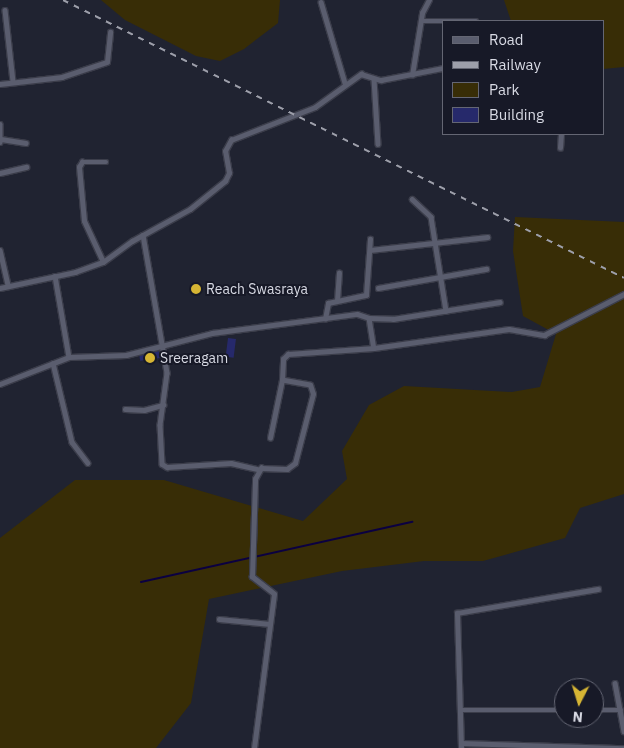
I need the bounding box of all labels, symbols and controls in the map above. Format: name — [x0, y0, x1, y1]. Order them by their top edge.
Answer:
legend — [442, 20, 604, 135]
text: Road — [489, 30, 524, 49]
text: Railway — [489, 55, 541, 74]
text: Park — [489, 80, 519, 99]
text: Building — [489, 105, 544, 124]
place label: Reach Swasraya — [206, 281, 308, 297]
marker: Reach Swasraya — [190, 283, 202, 295]
place label: Sreeragam — [160, 350, 228, 366]
marker: Sreeragam — [144, 352, 156, 364]
north arrow — [554, 678, 604, 728]
text: N — [572, 708, 584, 726]

